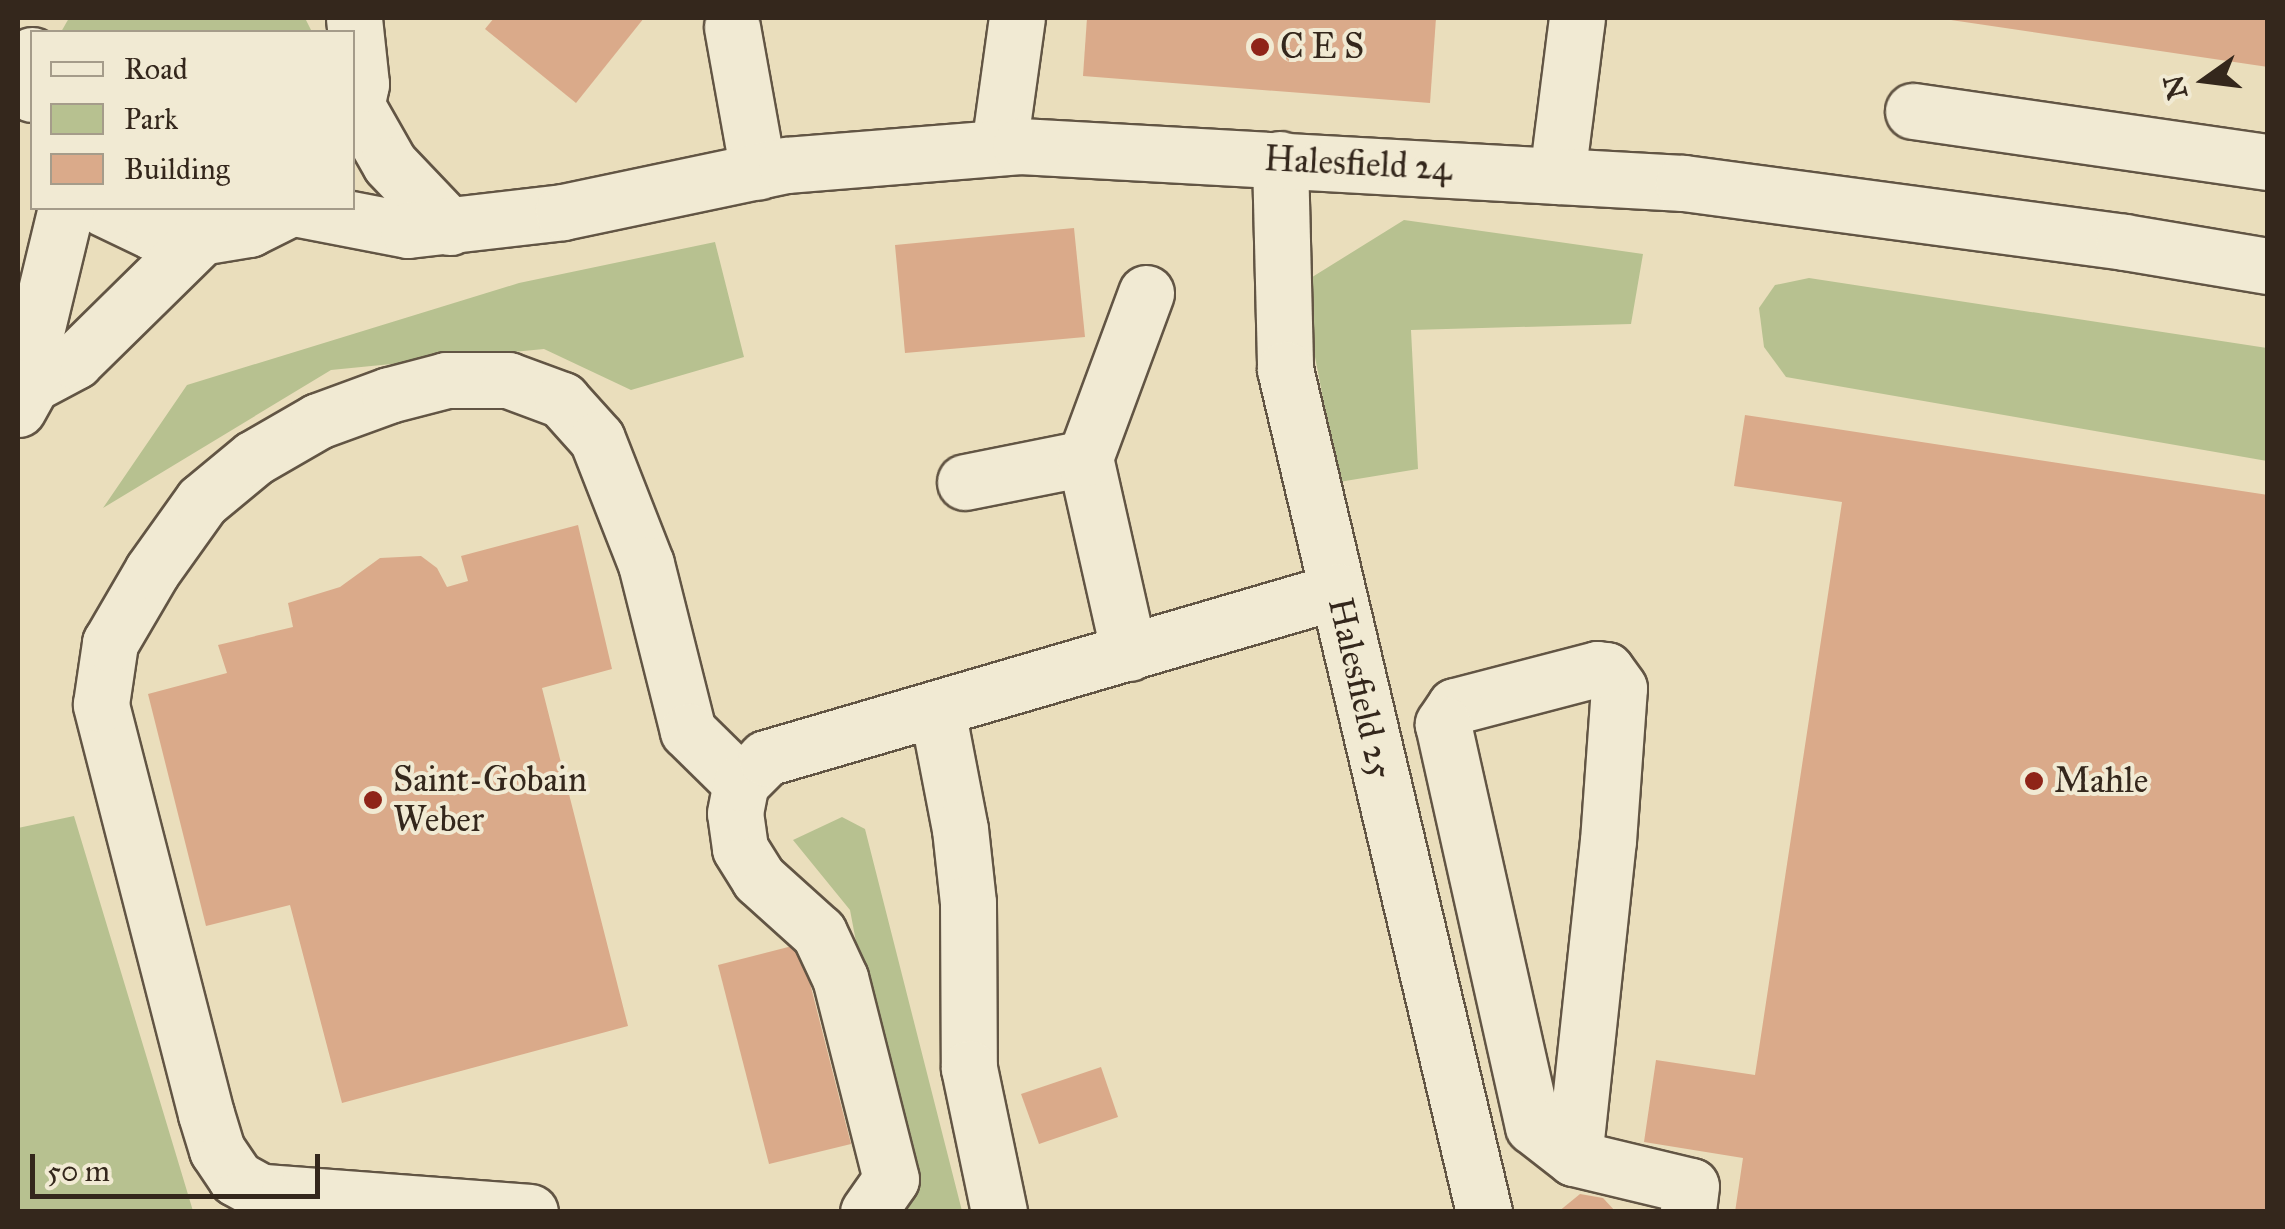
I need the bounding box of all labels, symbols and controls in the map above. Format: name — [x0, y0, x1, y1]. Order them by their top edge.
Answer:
place label: C E S — [1280, 26, 1364, 68]
legend — [30, 30, 355, 210]
north arrow — [2155, 30, 2255, 130]
marker: C E S — [1249, 36, 1271, 58]
text: Road — [124, 51, 188, 87]
text: N — [2156, 72, 2195, 103]
text: Park — [124, 101, 178, 137]
street label: Halesfield 24 — [1263, 138, 1453, 190]
text: Building — [124, 151, 230, 187]
street label: Halesfield 25 — [1319, 593, 1401, 783]
place label: Saint-Gobain Weber — [393, 759, 587, 841]
place label: Mahle — [2054, 760, 2148, 802]
marker: Mahle — [2023, 770, 2045, 792]
marker: Saint-Gobain Weber — [362, 789, 384, 811]
scale bar — [35, 1134, 325, 1196]
text: 50 m — [47, 1153, 110, 1189]

